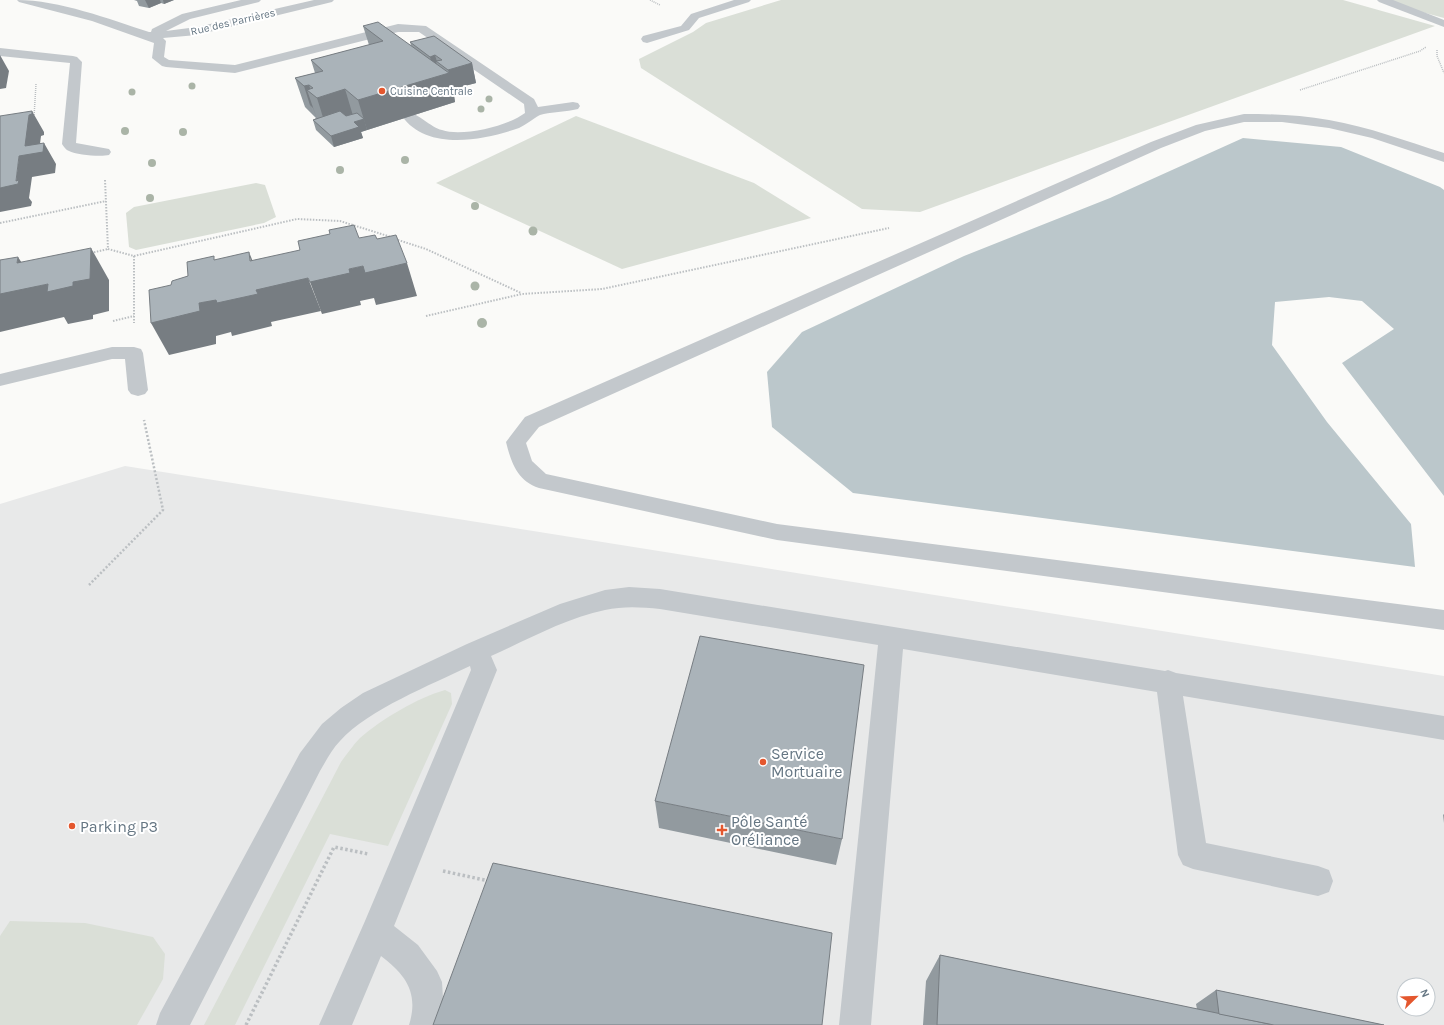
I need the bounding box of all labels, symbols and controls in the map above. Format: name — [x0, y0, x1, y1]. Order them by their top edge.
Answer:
street label: Rue des Parrières — [189, 6, 277, 38]
place label: Cuisine Centrale — [390, 85, 473, 98]
marker: Cuisine Centrale — [377, 86, 387, 96]
place label: Service Mortuaire — [771, 744, 842, 781]
marker: Service Mortuaire — [758, 757, 768, 767]
place label: Pôle Santé Oréliance — [731, 812, 807, 849]
place label: Parking P3 — [80, 817, 158, 836]
marker: Parking P3 — [67, 821, 77, 831]
marker: Pôle Santé Oréliance — [716, 824, 728, 836]
north arrow — [1396, 977, 1436, 1017]
text: N — [1417, 987, 1432, 999]

